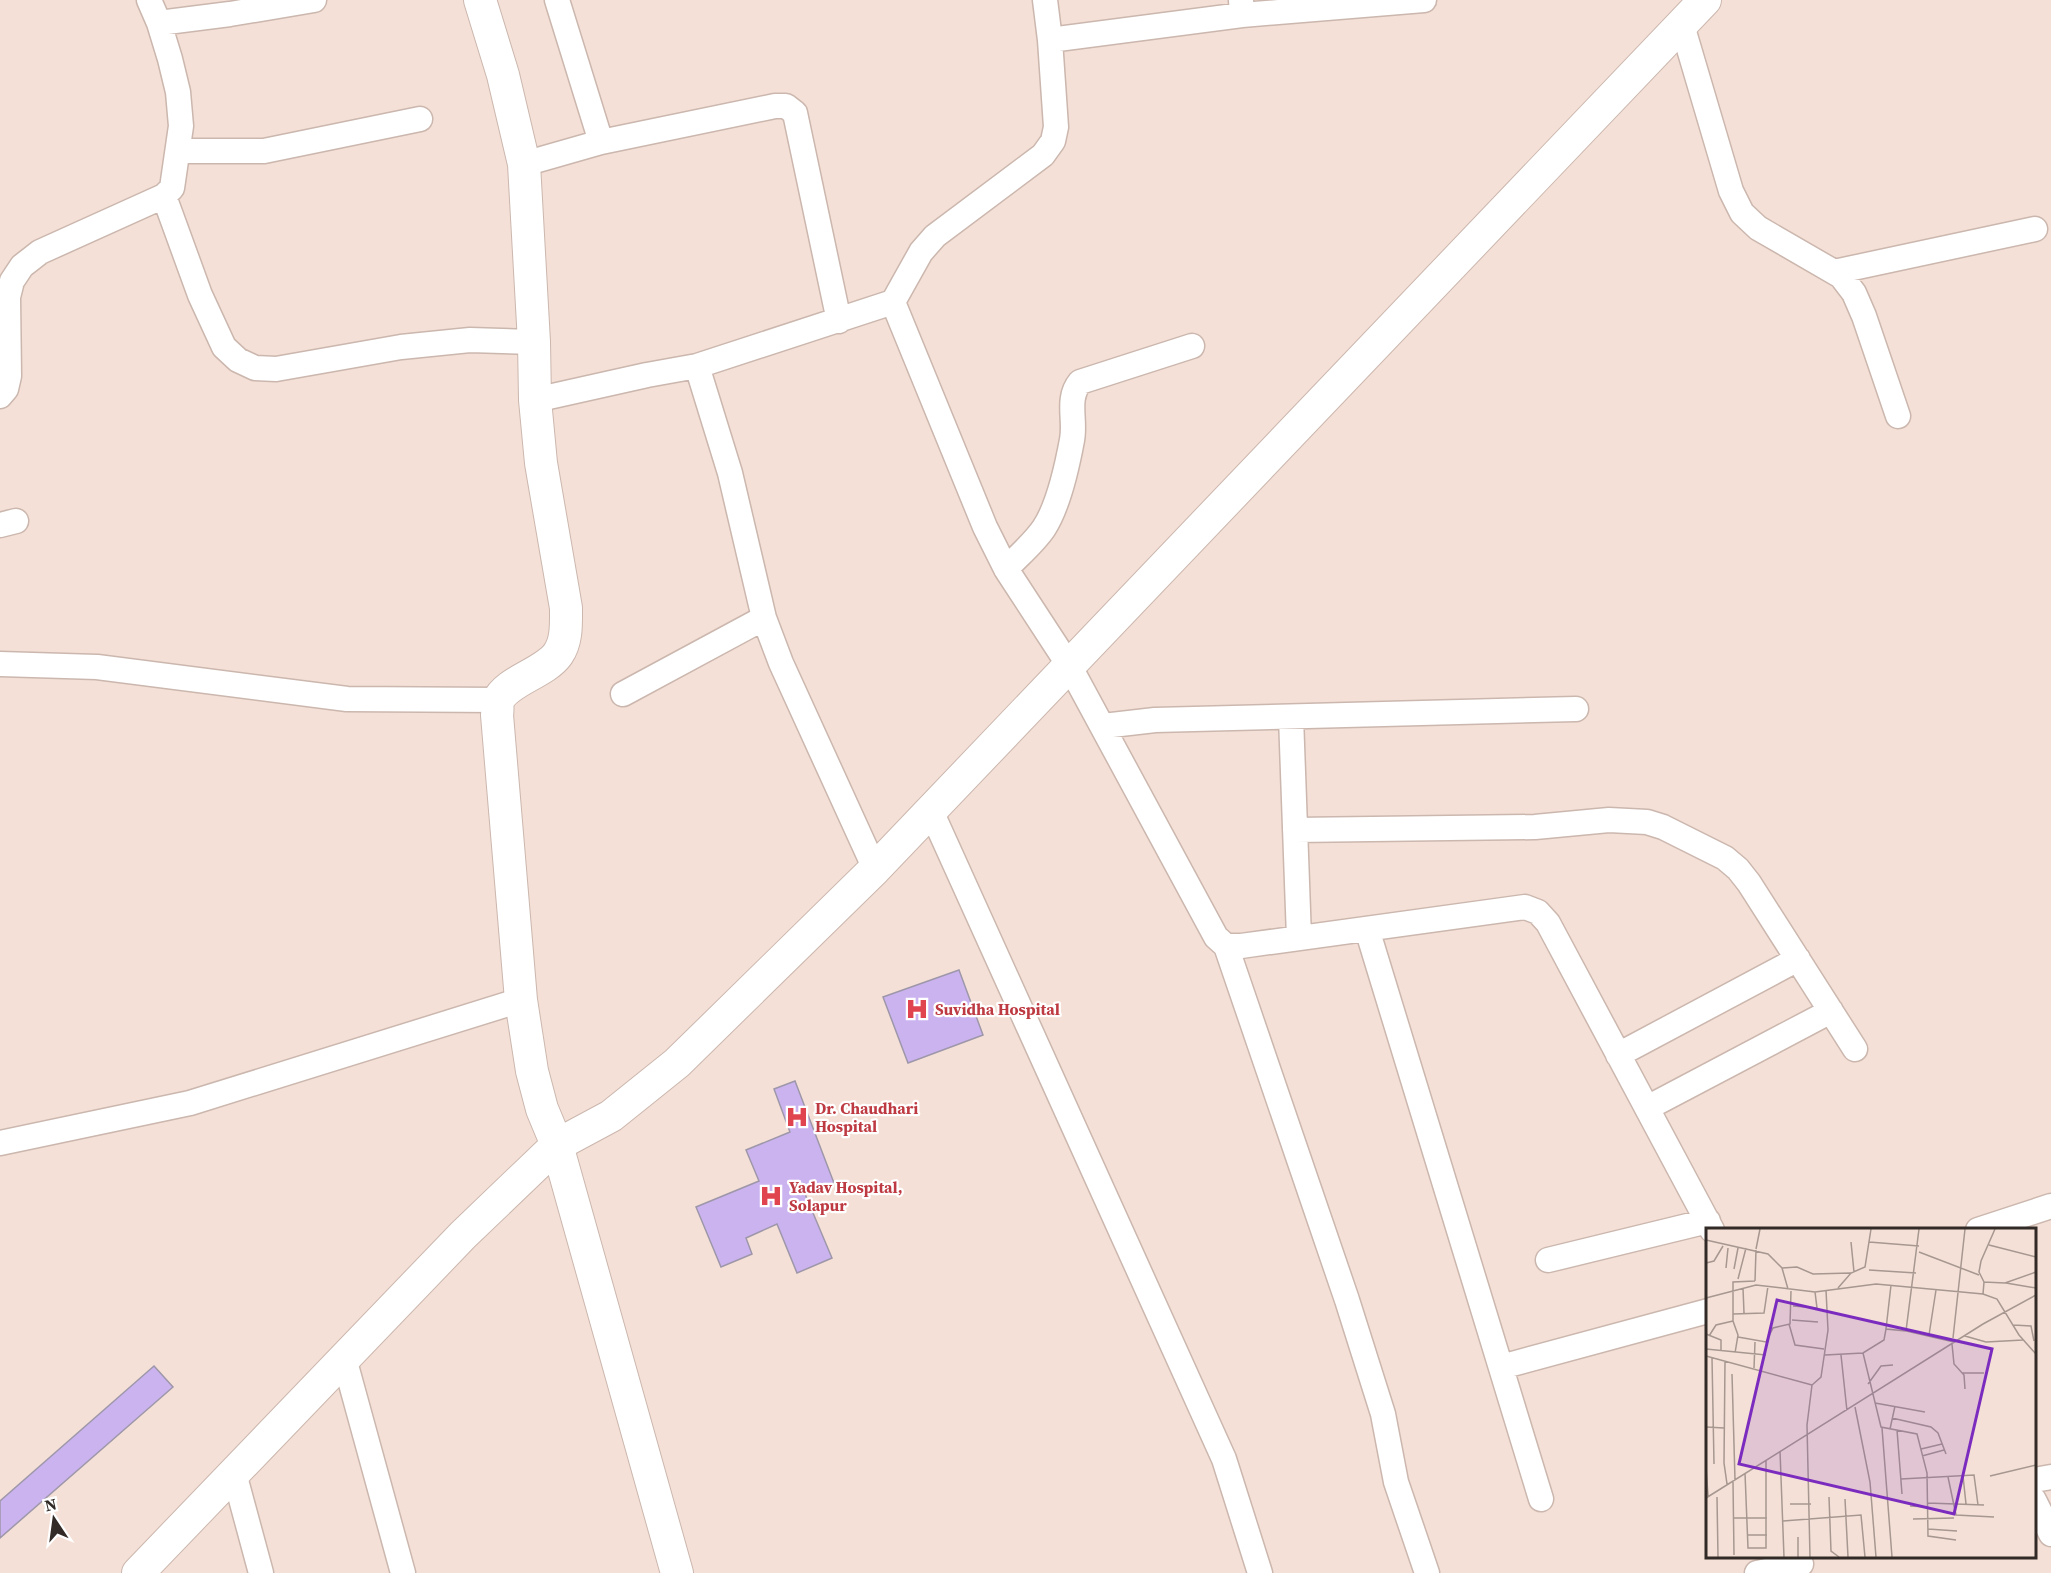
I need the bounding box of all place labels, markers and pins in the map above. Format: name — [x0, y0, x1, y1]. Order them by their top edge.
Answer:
hospital icon: Suvidha Hospital — [904, 996, 930, 1022]
place label: Suvidha Hospital — [935, 998, 1060, 1020]
place label: Dr. Chaudhari Hospital — [815, 1097, 918, 1137]
hospital icon: Dr. Chaudhari Hospital — [784, 1104, 810, 1130]
place label: Yadav Hospital, Solapur — [789, 1176, 902, 1216]
hospital icon: Yadav Hospital, Solapur — [758, 1183, 784, 1209]

